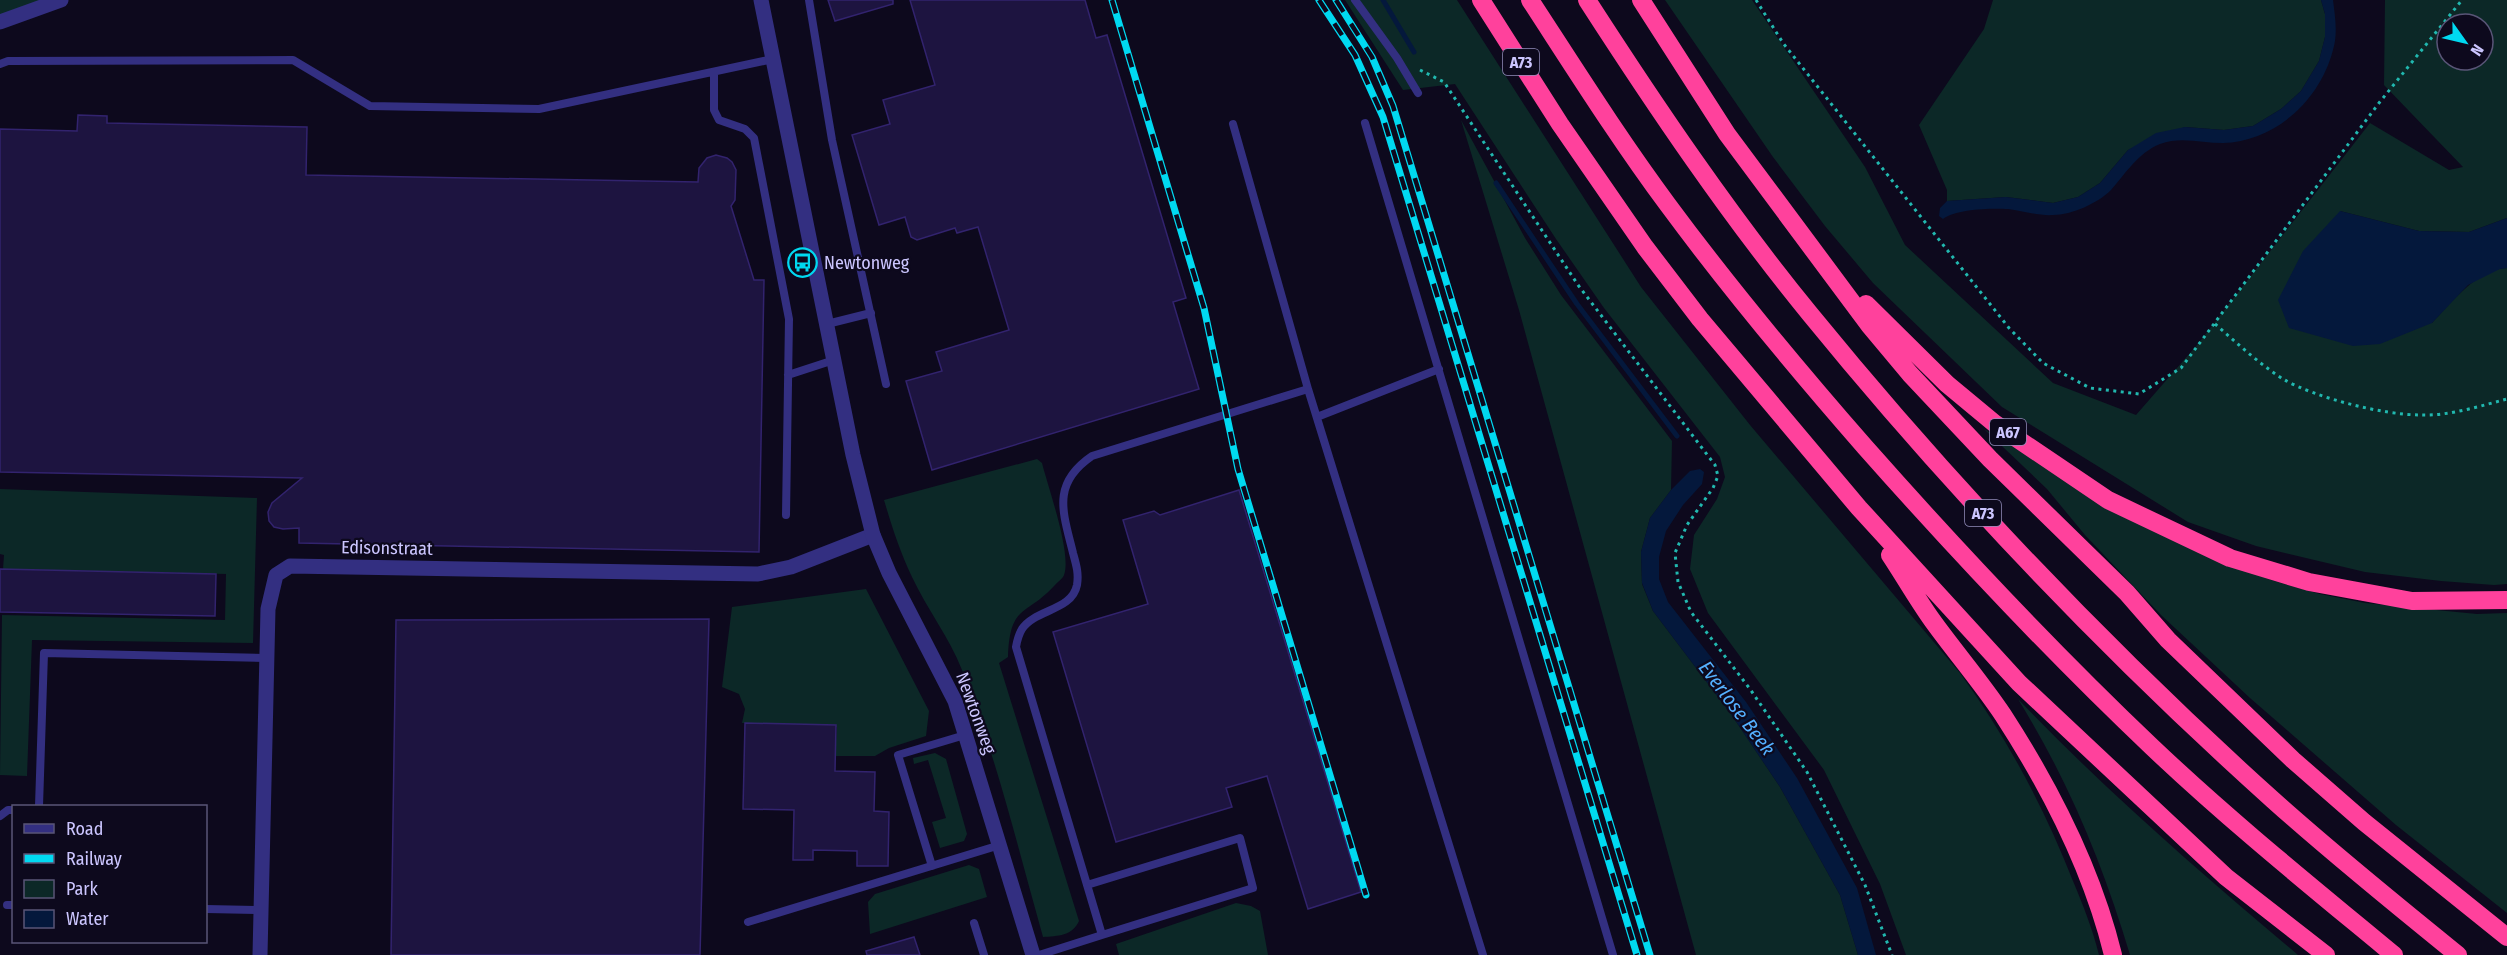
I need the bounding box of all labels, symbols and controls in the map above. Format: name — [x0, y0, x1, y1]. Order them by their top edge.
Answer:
north arrow — [2435, 12, 2495, 72]
text: N — [2466, 41, 2488, 59]
road number: A73 — [1503, 49, 1539, 75]
bus stop icon: Newtonweg — [787, 247, 819, 279]
place label: Newtonweg — [824, 252, 910, 274]
road number: A67 — [1990, 419, 2026, 445]
road number: A73 — [1965, 500, 2001, 526]
street label: Edisonstraat — [341, 536, 433, 560]
water label: Everlose Beek — [1694, 656, 1780, 760]
street label: Newtonweg — [951, 669, 1001, 757]
legend — [12, 805, 207, 943]
text: Road — [66, 818, 103, 840]
text: Railway — [66, 848, 122, 870]
text: Park — [66, 878, 99, 900]
text: Water — [66, 908, 109, 930]

